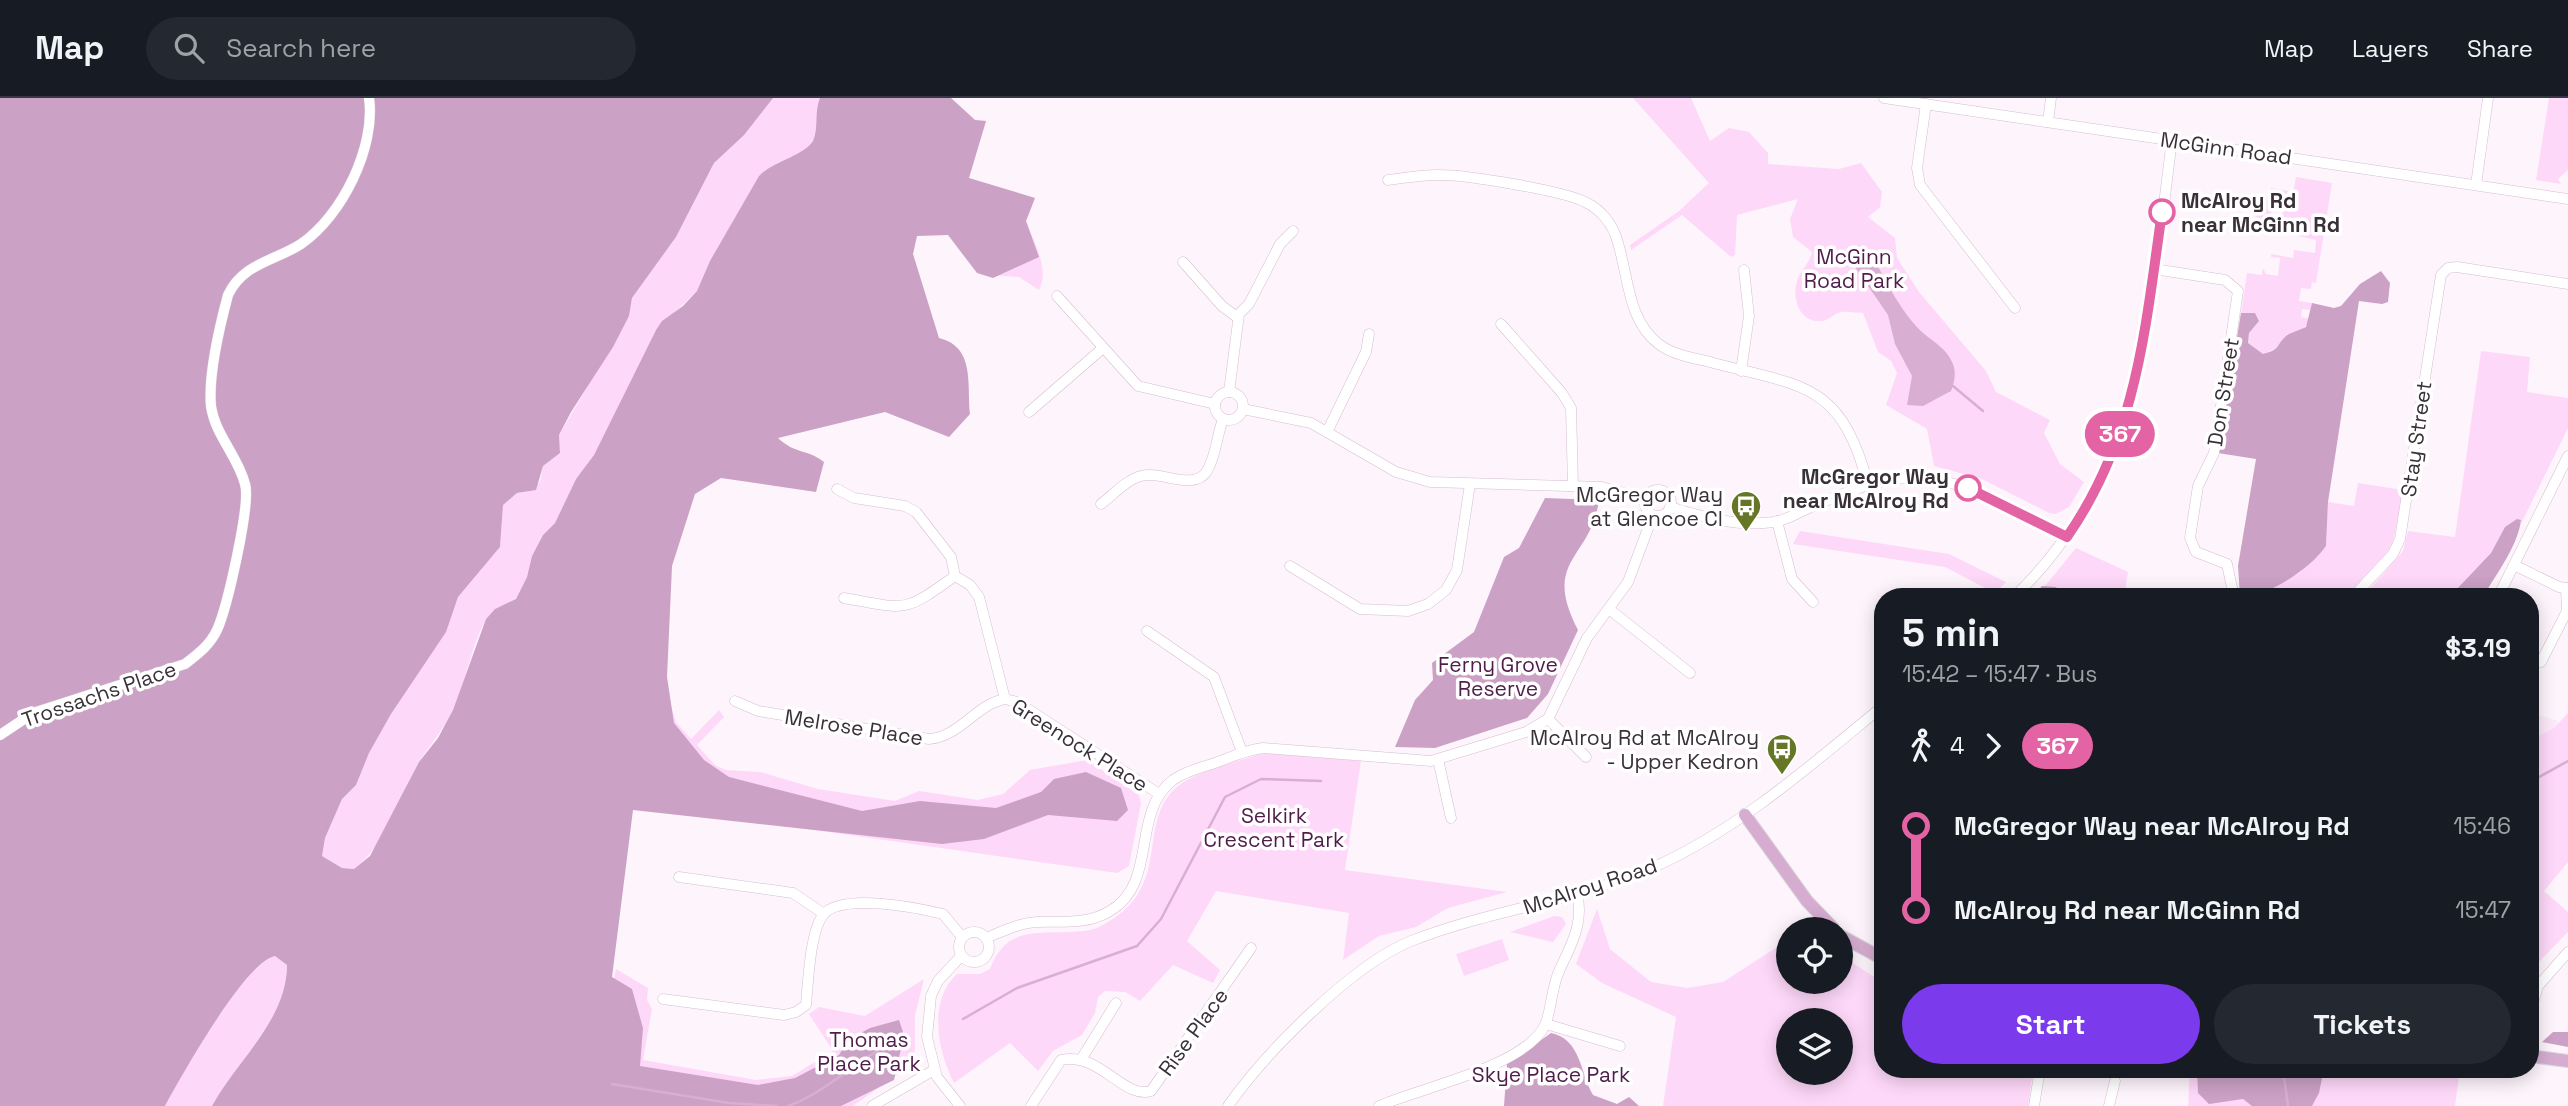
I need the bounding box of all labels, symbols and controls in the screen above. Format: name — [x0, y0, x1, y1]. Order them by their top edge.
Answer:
search box — [146, 17, 636, 80]
text: Map — [35, 27, 104, 69]
icon: search — [170, 29, 208, 67]
text: Search here — [226, 31, 376, 65]
text: Map — [2264, 33, 2314, 64]
text: Layers — [2352, 33, 2429, 64]
text: Share — [2467, 33, 2533, 64]
street label: McGinn Road — [2159, 125, 2293, 171]
place label: McAlroy Rd near McGinn Rd — [2181, 187, 2340, 238]
marker: McAlroy Rd near McGinn Rd — [2149, 199, 2175, 225]
park label: McGinn Road Park — [1804, 243, 1904, 294]
street label: Don Street — [2201, 336, 2245, 448]
street label: Stay Street — [2395, 379, 2437, 499]
line badge: 367 — [2080, 411, 2160, 457]
text: 367 — [2099, 418, 2141, 449]
place label: McGregor Way near McAlroy Rd — [1783, 463, 1949, 514]
marker: McGregor Way near McAlroy Rd — [1955, 475, 1981, 501]
place label: McGregor Way at Glencoe Cl — [1576, 481, 1723, 532]
bus stop icon: McGregor Way at Glencoe Cl — [1729, 489, 1763, 533]
text: 5 min — [1902, 609, 2000, 657]
text: $3.19 — [2445, 631, 2511, 665]
park label: Ferny Grove Reserve — [1438, 651, 1558, 702]
street label: Trossachs Place — [18, 655, 180, 733]
text: 15:42 – 15:47 · Bus — [1902, 659, 2097, 689]
street label: Greenock Place — [1007, 692, 1153, 798]
street label: Melrose Place — [783, 703, 925, 751]
place label: McAlroy Rd at McAlroy - Upper Kedron — [1530, 724, 1759, 775]
icon: walk — [1902, 727, 1940, 765]
icon: forward — [1974, 727, 2012, 765]
text: 367 — [2036, 730, 2079, 761]
text: 4 — [1950, 731, 1964, 761]
bus stop icon: McAlroy Rd at McAlroy - Upper Kedron — [1765, 732, 1799, 776]
park label: Selkirk Crescent Park — [1204, 802, 1344, 853]
text: McGregor Way near McAlroy Rd — [1954, 809, 2350, 843]
text: 15:46 — [2453, 811, 2511, 841]
street label: McAlroy Road — [1520, 852, 1660, 920]
text: McAlroy Rd near McGinn Rd — [1954, 893, 2300, 927]
text: 15:47 — [2455, 895, 2511, 925]
map controls — [1776, 917, 1853, 1085]
button: locate — [1776, 917, 1853, 994]
street label: Rise Place — [1152, 983, 1234, 1081]
button: Start — [1902, 984, 2200, 1064]
button: Tickets — [2214, 984, 2511, 1064]
button: layers — [1776, 1008, 1853, 1085]
park label: Thomas Place Park — [817, 1026, 921, 1077]
park label: Skye Place Park — [1472, 1061, 1630, 1088]

